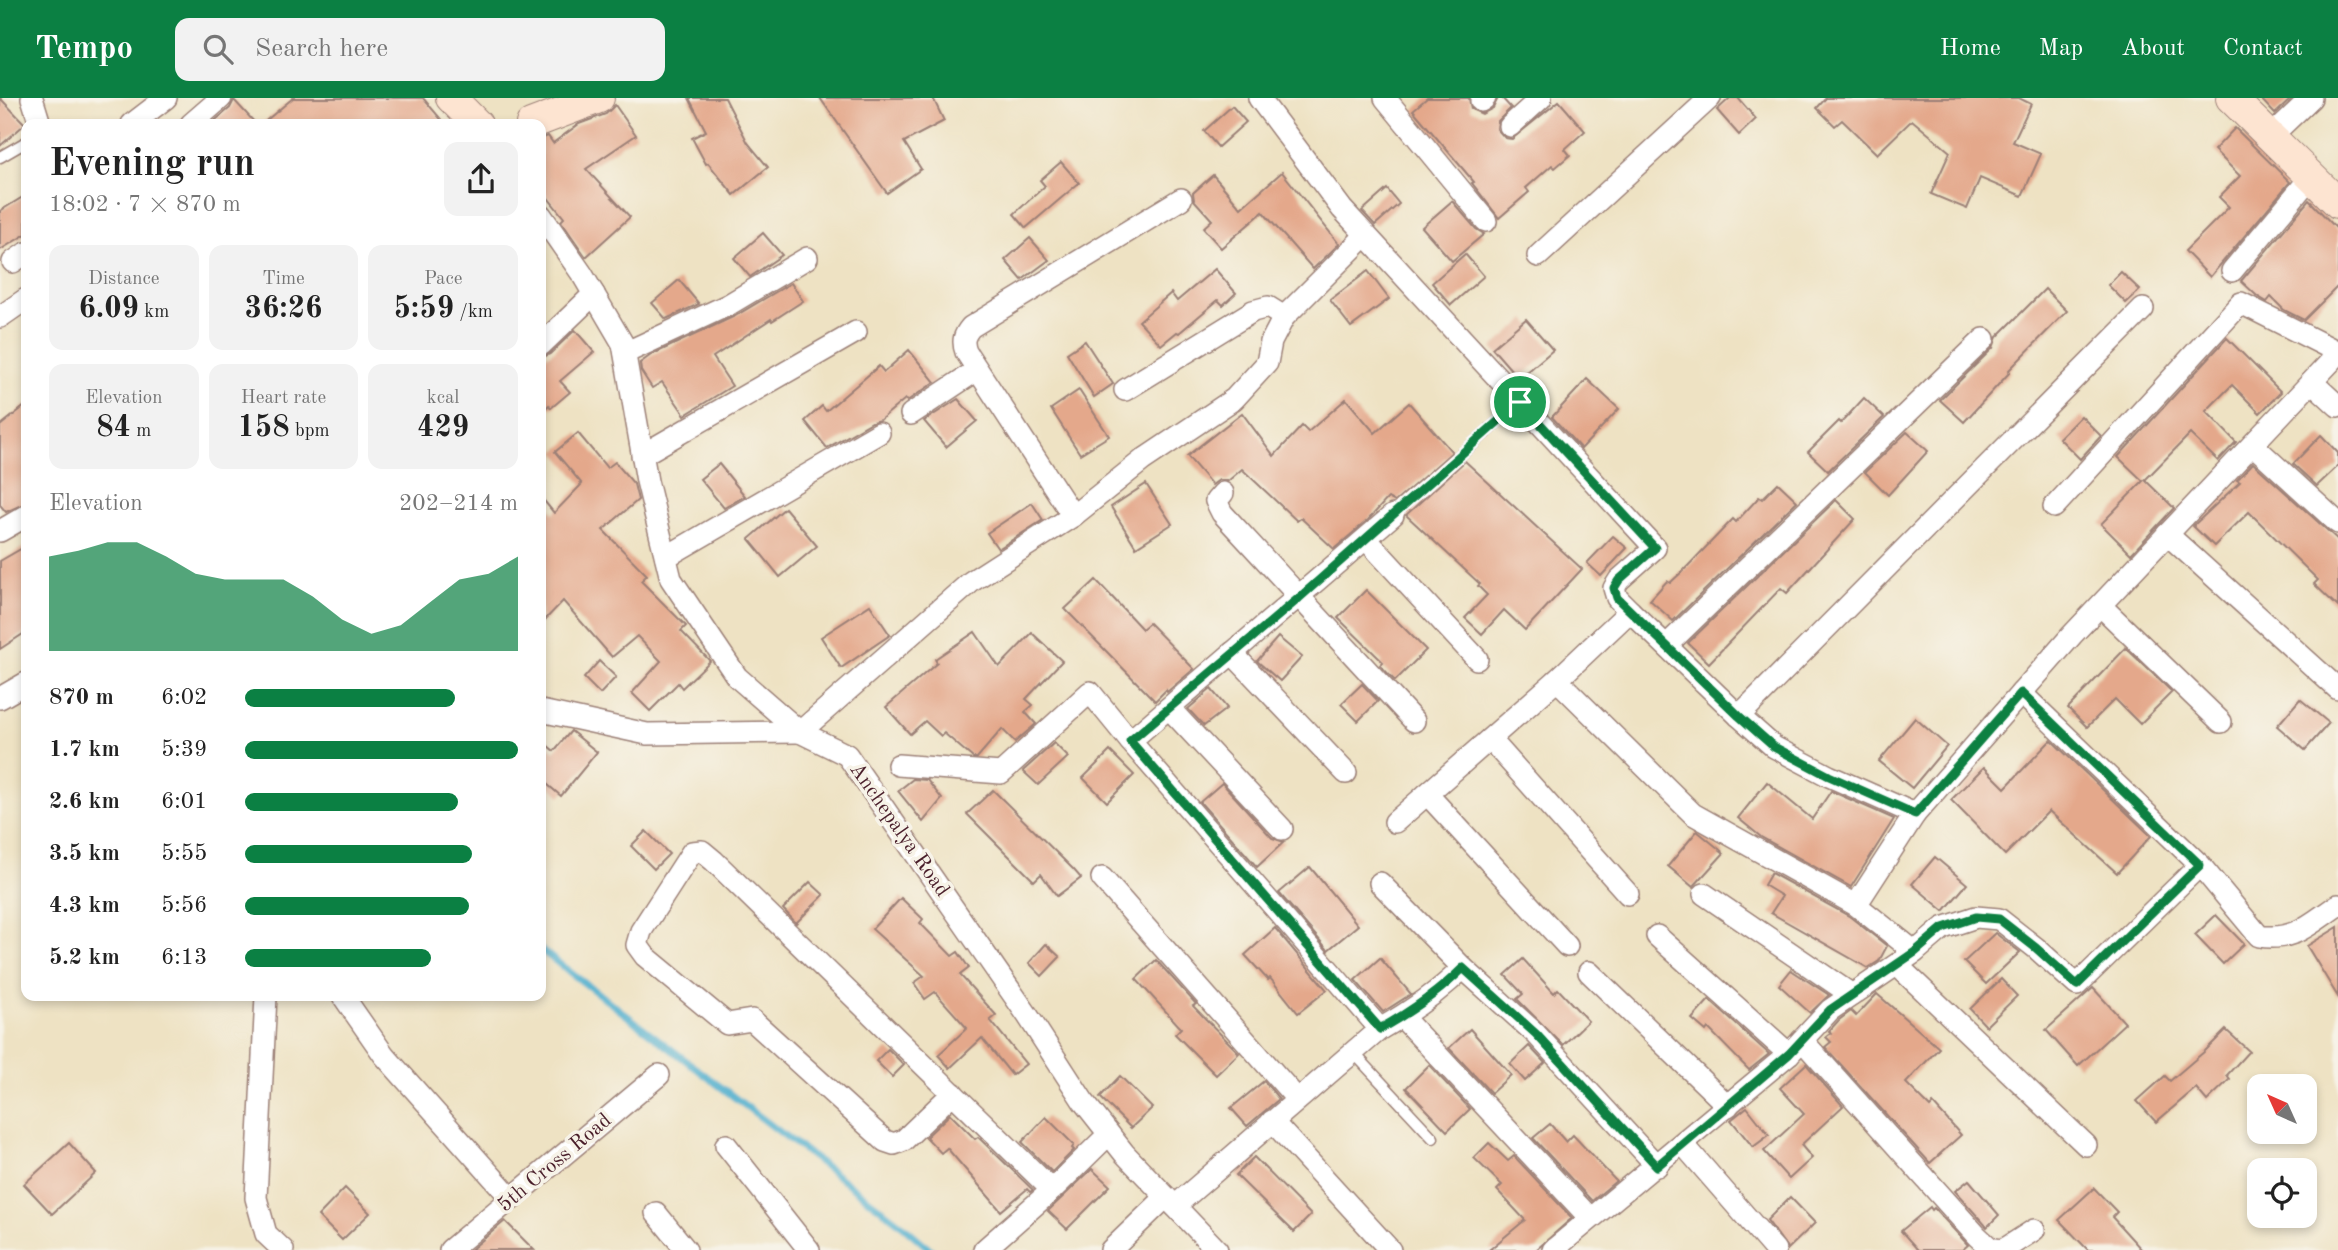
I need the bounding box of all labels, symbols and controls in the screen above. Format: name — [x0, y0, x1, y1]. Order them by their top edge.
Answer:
search box — [175, 18, 665, 81]
icon: search — [199, 30, 237, 68]
text: Tempo — [35, 33, 133, 66]
text: Search here — [255, 36, 388, 62]
text: Home — [1940, 37, 2001, 61]
text: Map — [2039, 37, 2083, 61]
text: About — [2121, 37, 2185, 61]
text: Contact — [2223, 37, 2303, 61]
button: share — [444, 142, 518, 216]
text: Evening run — [49, 146, 255, 184]
text: 18:02 · 7 × 870 m — [49, 193, 241, 216]
text: Distance — [88, 270, 160, 289]
text: Time — [262, 270, 305, 289]
text: Pace — [424, 270, 462, 289]
text: 6.09 — [78, 294, 139, 324]
text: 36:26 — [244, 294, 322, 324]
text: 5:59 — [393, 294, 454, 324]
text: km — [139, 303, 169, 322]
text: /km — [454, 303, 493, 322]
pin — [1490, 372, 1550, 432]
icon: arrive — [1501, 383, 1539, 421]
text: Elevation — [85, 389, 162, 408]
text: Heart rate — [241, 389, 326, 408]
text: kcal — [427, 389, 460, 408]
text: 84 — [96, 413, 131, 443]
text: 158 — [237, 413, 290, 443]
text: 429 — [417, 413, 469, 443]
text: m — [131, 422, 151, 441]
text: bpm — [290, 422, 330, 441]
text: Elevation — [49, 492, 143, 515]
text: 202–214 m — [399, 492, 518, 515]
text: 870 m — [49, 686, 114, 709]
text: 6:02 — [161, 686, 207, 709]
text: 1.7 km — [49, 738, 120, 761]
text: 5:39 — [161, 738, 207, 761]
street label: Anchepalya Road — [845, 759, 953, 901]
text: 2.6 km — [49, 790, 120, 813]
text: 6:01 — [161, 790, 207, 813]
text: 3.5 km — [49, 842, 120, 865]
text: 5:55 — [161, 842, 207, 865]
text: 4.3 km — [49, 894, 120, 917]
text: 5:56 — [161, 894, 207, 917]
text: 5.2 km — [49, 946, 120, 969]
text: 6:13 — [161, 946, 207, 969]
north arrow — [2247, 1074, 2317, 1144]
map controls — [2247, 1074, 2317, 1228]
street label: 5th Cross Road — [494, 1110, 616, 1216]
button: locate — [2247, 1158, 2317, 1228]

